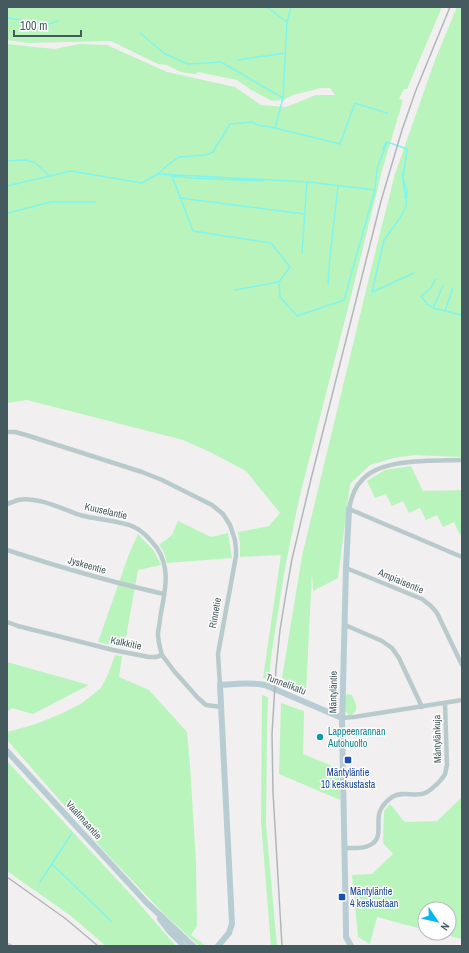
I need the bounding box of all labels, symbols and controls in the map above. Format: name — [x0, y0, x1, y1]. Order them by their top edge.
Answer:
scale bar — [14, 12, 81, 38]
text: 100 m — [20, 18, 47, 34]
street label: Kuuselantie — [83, 500, 129, 522]
street label: Jyskeentie — [66, 553, 108, 577]
street label: Ampiaisentie — [375, 565, 426, 597]
street label: Rinnetie — [206, 596, 224, 629]
street label: Kalkkitie — [109, 633, 143, 653]
street label: Tunnelikatu — [264, 670, 308, 698]
street label: Mäntyläntie — [326, 670, 340, 713]
street label: Mäntylänkuja — [430, 714, 444, 763]
place label: Lappeenrannan Autohuolto — [327, 725, 385, 750]
marker: Lappeenrannan Autohuolto — [315, 732, 325, 742]
marker: Mäntyläntie 10 keskustasta — [343, 755, 353, 765]
place label: Mäntyläntie 10 keskustasta — [321, 766, 376, 791]
street label: Vaalimaantie — [63, 798, 105, 842]
place label: Mäntyläntie 4 keskustaan — [350, 885, 398, 910]
marker: Mäntyläntie 4 keskustaan — [337, 892, 347, 902]
north arrow — [417, 901, 457, 941]
text: N — [438, 920, 453, 933]

